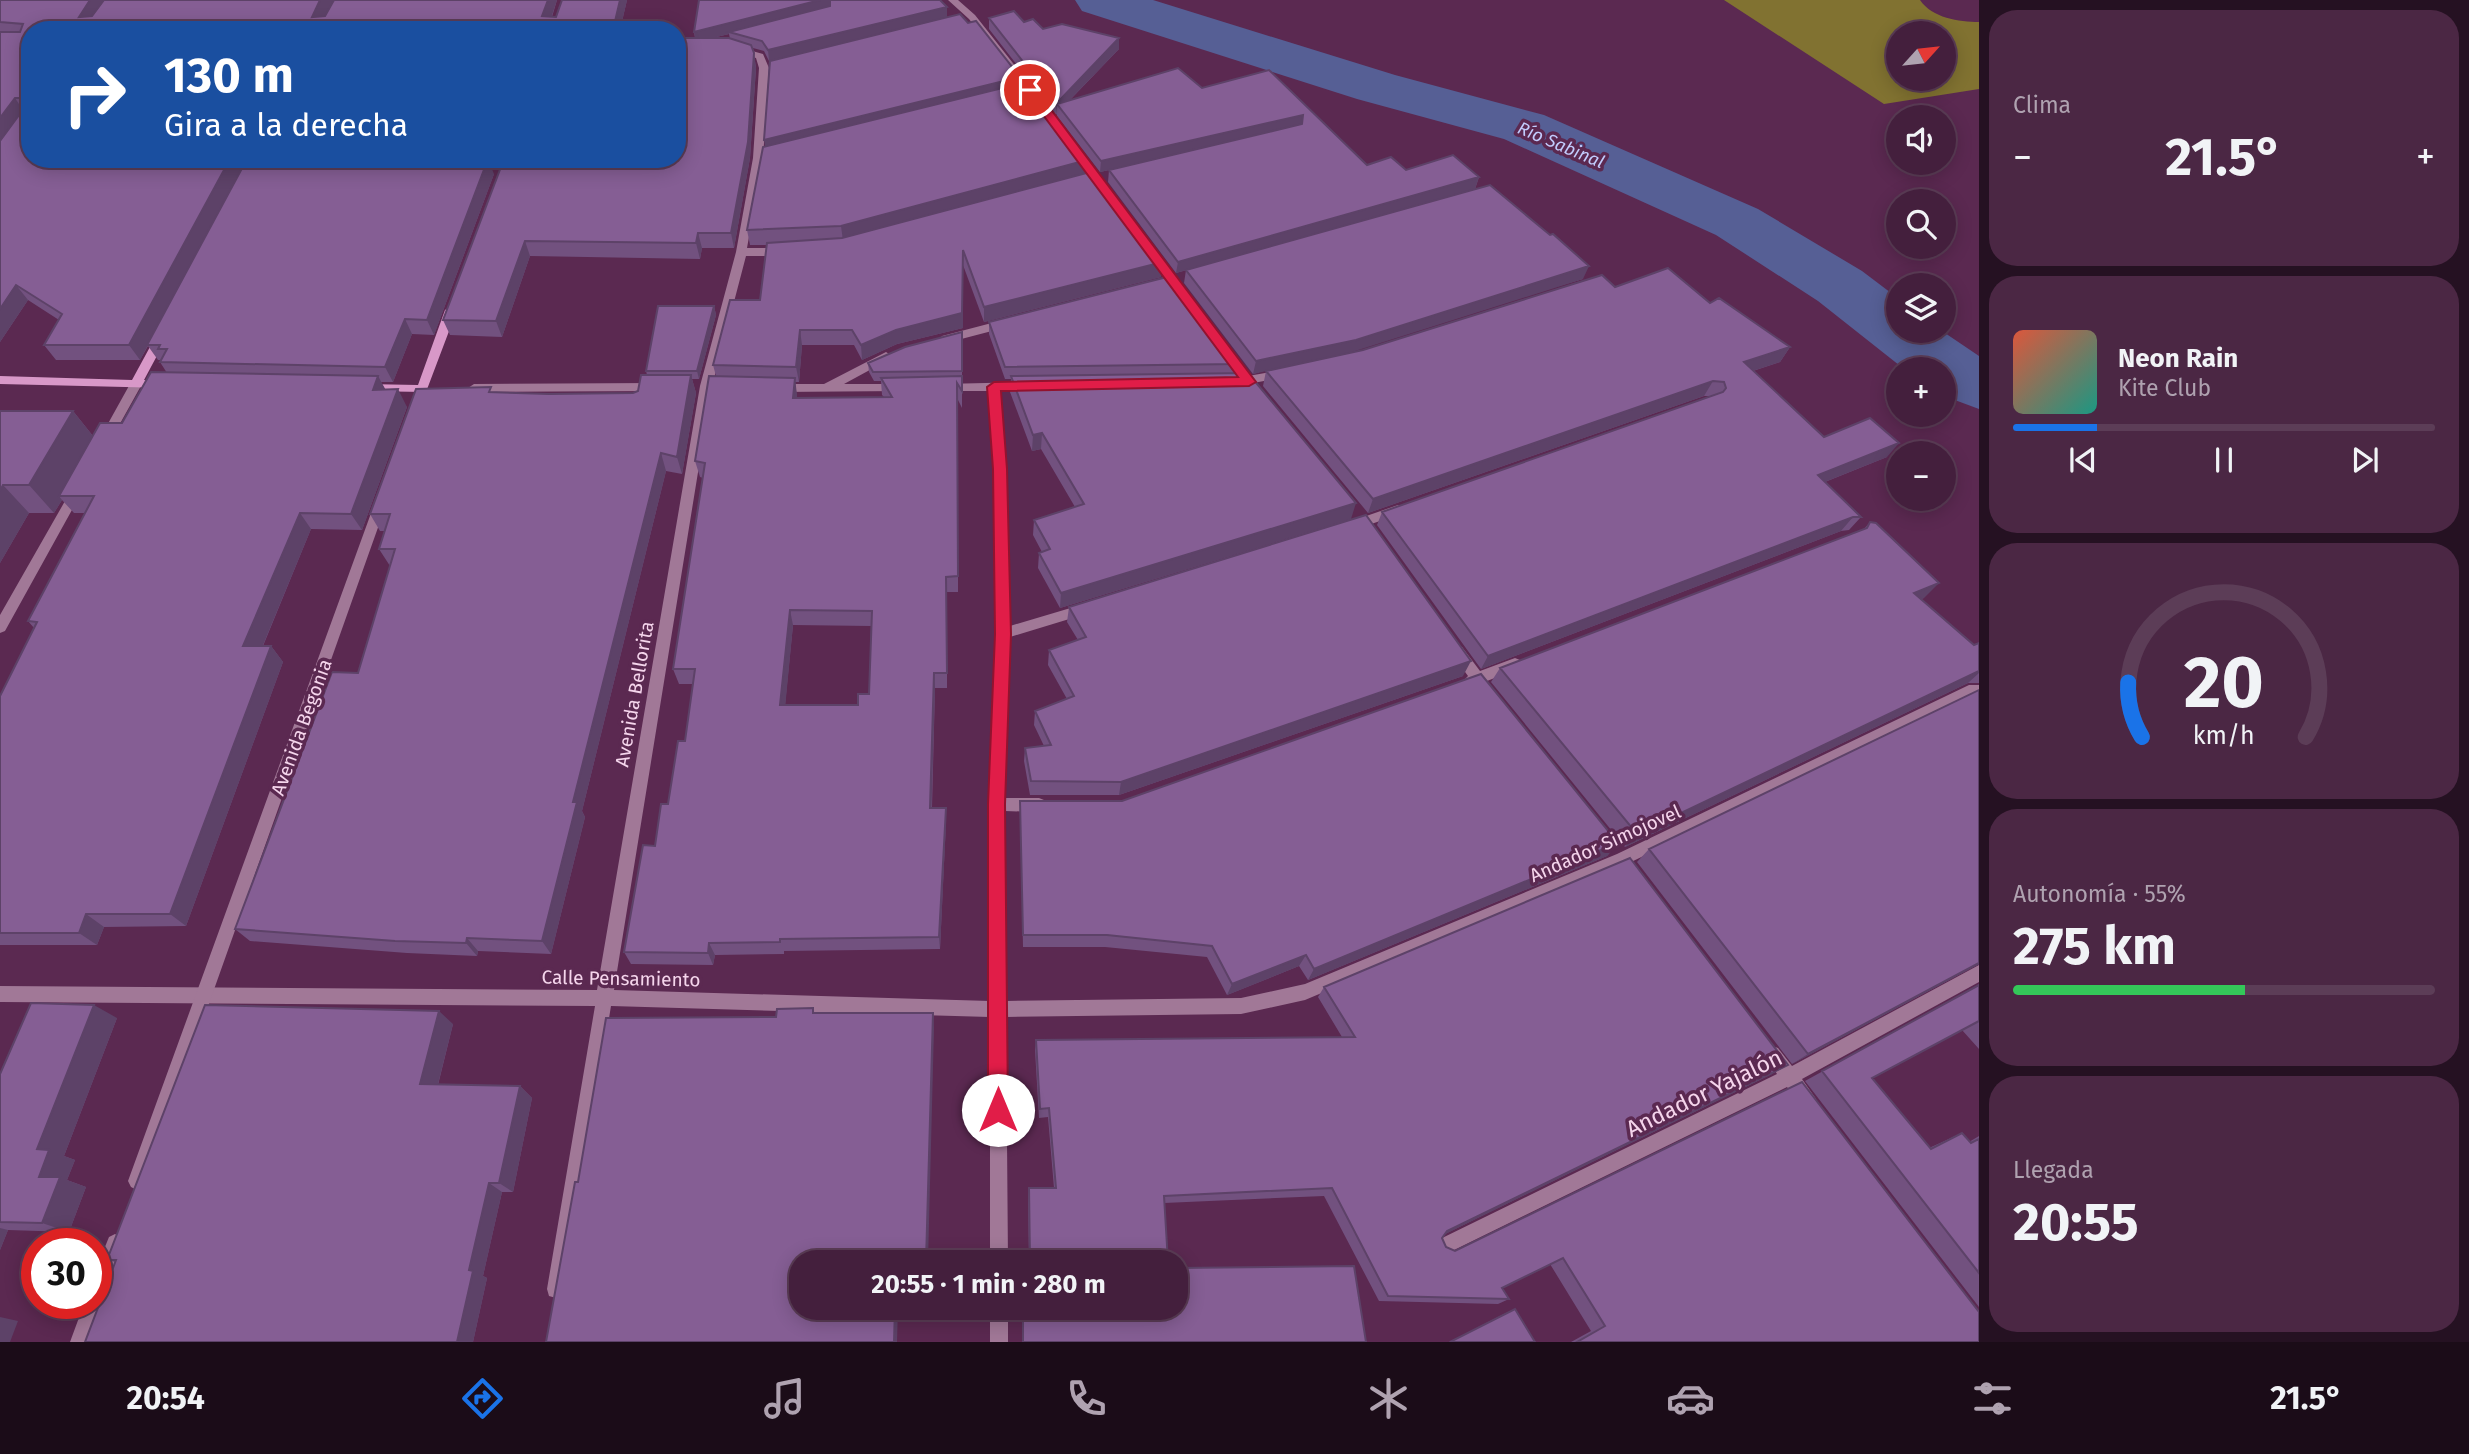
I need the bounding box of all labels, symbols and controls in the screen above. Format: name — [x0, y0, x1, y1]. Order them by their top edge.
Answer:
north arrow — [1886, 21, 1956, 91]
map controls — [1886, 21, 1956, 511]
text: 130 m — [164, 46, 294, 105]
icon: right — [49, 49, 140, 140]
pin — [1000, 60, 1060, 120]
icon: arrive — [1011, 71, 1049, 109]
text: Clima — [2013, 91, 2071, 119]
button: sound — [1886, 105, 1956, 175]
text: Gira a la derecha — [164, 106, 408, 144]
water label: Río Sabinal — [1514, 117, 1608, 173]
text: 21.5° — [2165, 126, 2283, 189]
text: − — [2013, 134, 2032, 180]
text: + — [2416, 134, 2435, 180]
button: search — [1886, 189, 1956, 259]
button: layers — [1886, 273, 1956, 343]
text: Neon Rain — [2118, 343, 2238, 374]
button: + — [1886, 357, 1956, 427]
text: Kite Club — [2118, 374, 2211, 402]
button: − — [1886, 441, 1956, 511]
icon: previous — [2064, 441, 2102, 479]
icon: pause — [2205, 441, 2243, 479]
icon: next — [2346, 441, 2384, 479]
street label: Avenida Bellorita — [610, 619, 659, 769]
text: 20 — [2184, 639, 2264, 726]
street label: Avenida Begonia — [266, 656, 337, 798]
text: km/h — [2193, 721, 2255, 751]
street label: Andador Simojovel — [1526, 800, 1685, 887]
text: Autonomía · 55% — [2013, 880, 2186, 908]
text: 275 km — [2013, 915, 2176, 978]
street label: Calle Pensamiento — [541, 966, 701, 991]
street label: Andador Yajalón — [1621, 1043, 1787, 1143]
position arrow — [961, 1073, 1035, 1147]
text: Llegada — [2013, 1156, 2094, 1184]
text: 20:55 — [2013, 1191, 2139, 1254]
speed limit sign: 30 — [21, 1228, 112, 1319]
text: 20:55 · 1 min · 280 m — [871, 1269, 1106, 1300]
icon: directions — [458, 1374, 507, 1423]
icon: music — [760, 1374, 809, 1423]
icon: phone — [1062, 1374, 1111, 1423]
icon: climate — [1364, 1374, 1413, 1423]
icon: car — [1666, 1374, 1715, 1423]
icon: filters — [1968, 1374, 2017, 1423]
text: 20:54 — [127, 1379, 205, 1417]
text: 21.5° — [2270, 1379, 2342, 1417]

